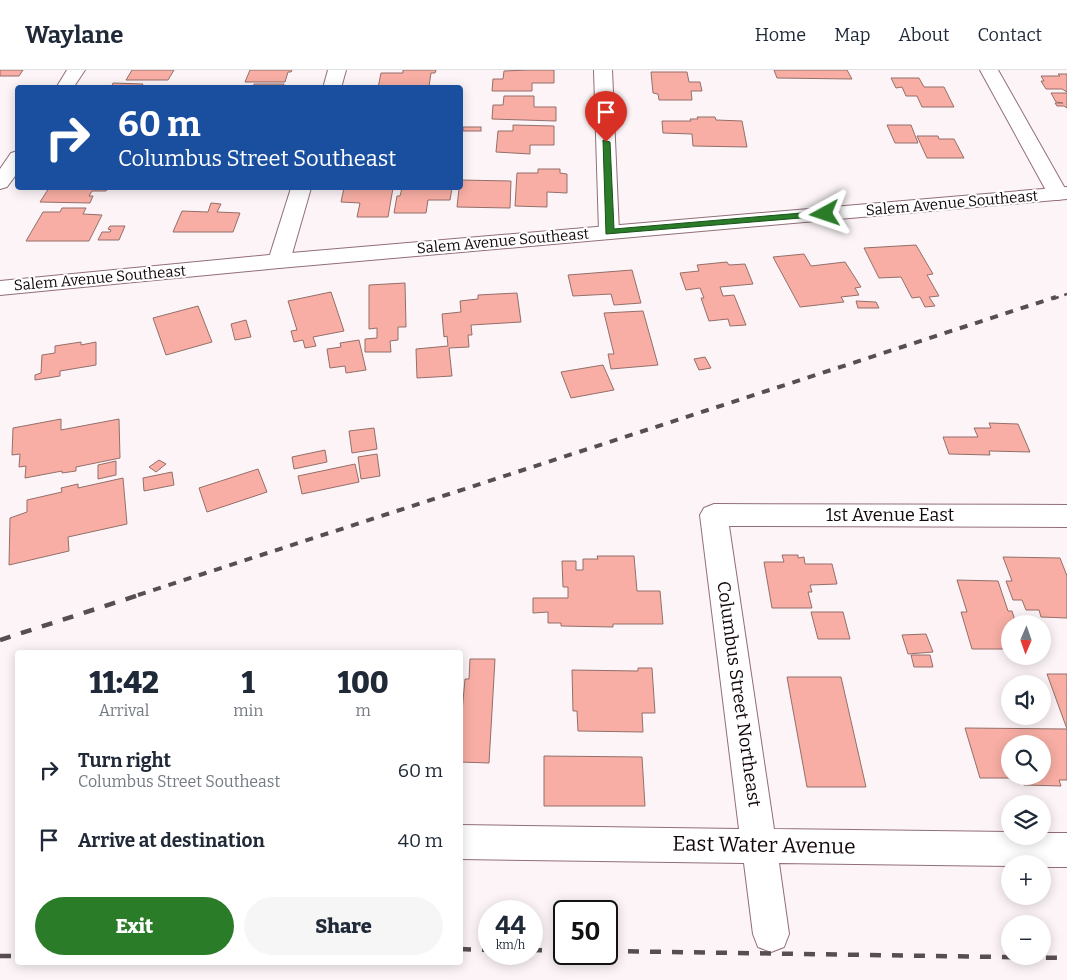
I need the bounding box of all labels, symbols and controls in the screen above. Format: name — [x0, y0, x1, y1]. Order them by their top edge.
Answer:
text: Waylane — [25, 21, 123, 49]
text: Home — [755, 24, 806, 46]
text: Map — [834, 24, 870, 46]
text: About — [898, 24, 949, 46]
text: Contact — [977, 24, 1042, 46]
pin — [585, 91, 627, 142]
icon: arrive — [592, 98, 620, 126]
text: 60 m — [118, 103, 201, 145]
icon: right — [35, 105, 100, 170]
text: Columbus Street Southeast — [118, 145, 396, 172]
street label: Salem Avenue Southeast — [865, 186, 1039, 219]
position arrow — [798, 187, 850, 239]
street label: Salem Avenue Southeast — [416, 224, 590, 257]
street label: Salem Avenue Southeast — [13, 261, 187, 294]
street label: 1st Avenue East — [826, 504, 955, 526]
street label: Columbus Street Northeast — [712, 580, 766, 809]
north arrow — [1001, 615, 1051, 665]
map controls — [1001, 615, 1051, 965]
text: 11:42 — [89, 665, 159, 701]
text: 1 — [242, 665, 255, 701]
text: 100 — [338, 665, 389, 701]
button: sound — [1001, 675, 1051, 725]
text: Arrival — [99, 701, 149, 720]
text: min — [233, 701, 263, 720]
text: m — [356, 701, 371, 720]
button: search — [1001, 735, 1051, 785]
text: Turn right — [78, 749, 171, 772]
icon: right — [35, 756, 63, 784]
text: 60 m — [398, 759, 443, 782]
text: Columbus Street Southeast — [78, 772, 280, 791]
button: layers — [1001, 795, 1051, 845]
icon: arrive — [35, 826, 63, 854]
text: Arrive at destination — [78, 829, 265, 852]
text: 40 m — [398, 829, 443, 852]
street label: East Water Avenue — [672, 830, 856, 860]
button: + — [1001, 855, 1051, 905]
button: Exit — [35, 897, 234, 955]
button: Share — [244, 897, 443, 955]
speed limit sign: 50 — [553, 900, 618, 965]
text: 44 — [495, 911, 526, 941]
button: − — [1001, 915, 1051, 965]
text: km/h — [496, 938, 525, 952]

